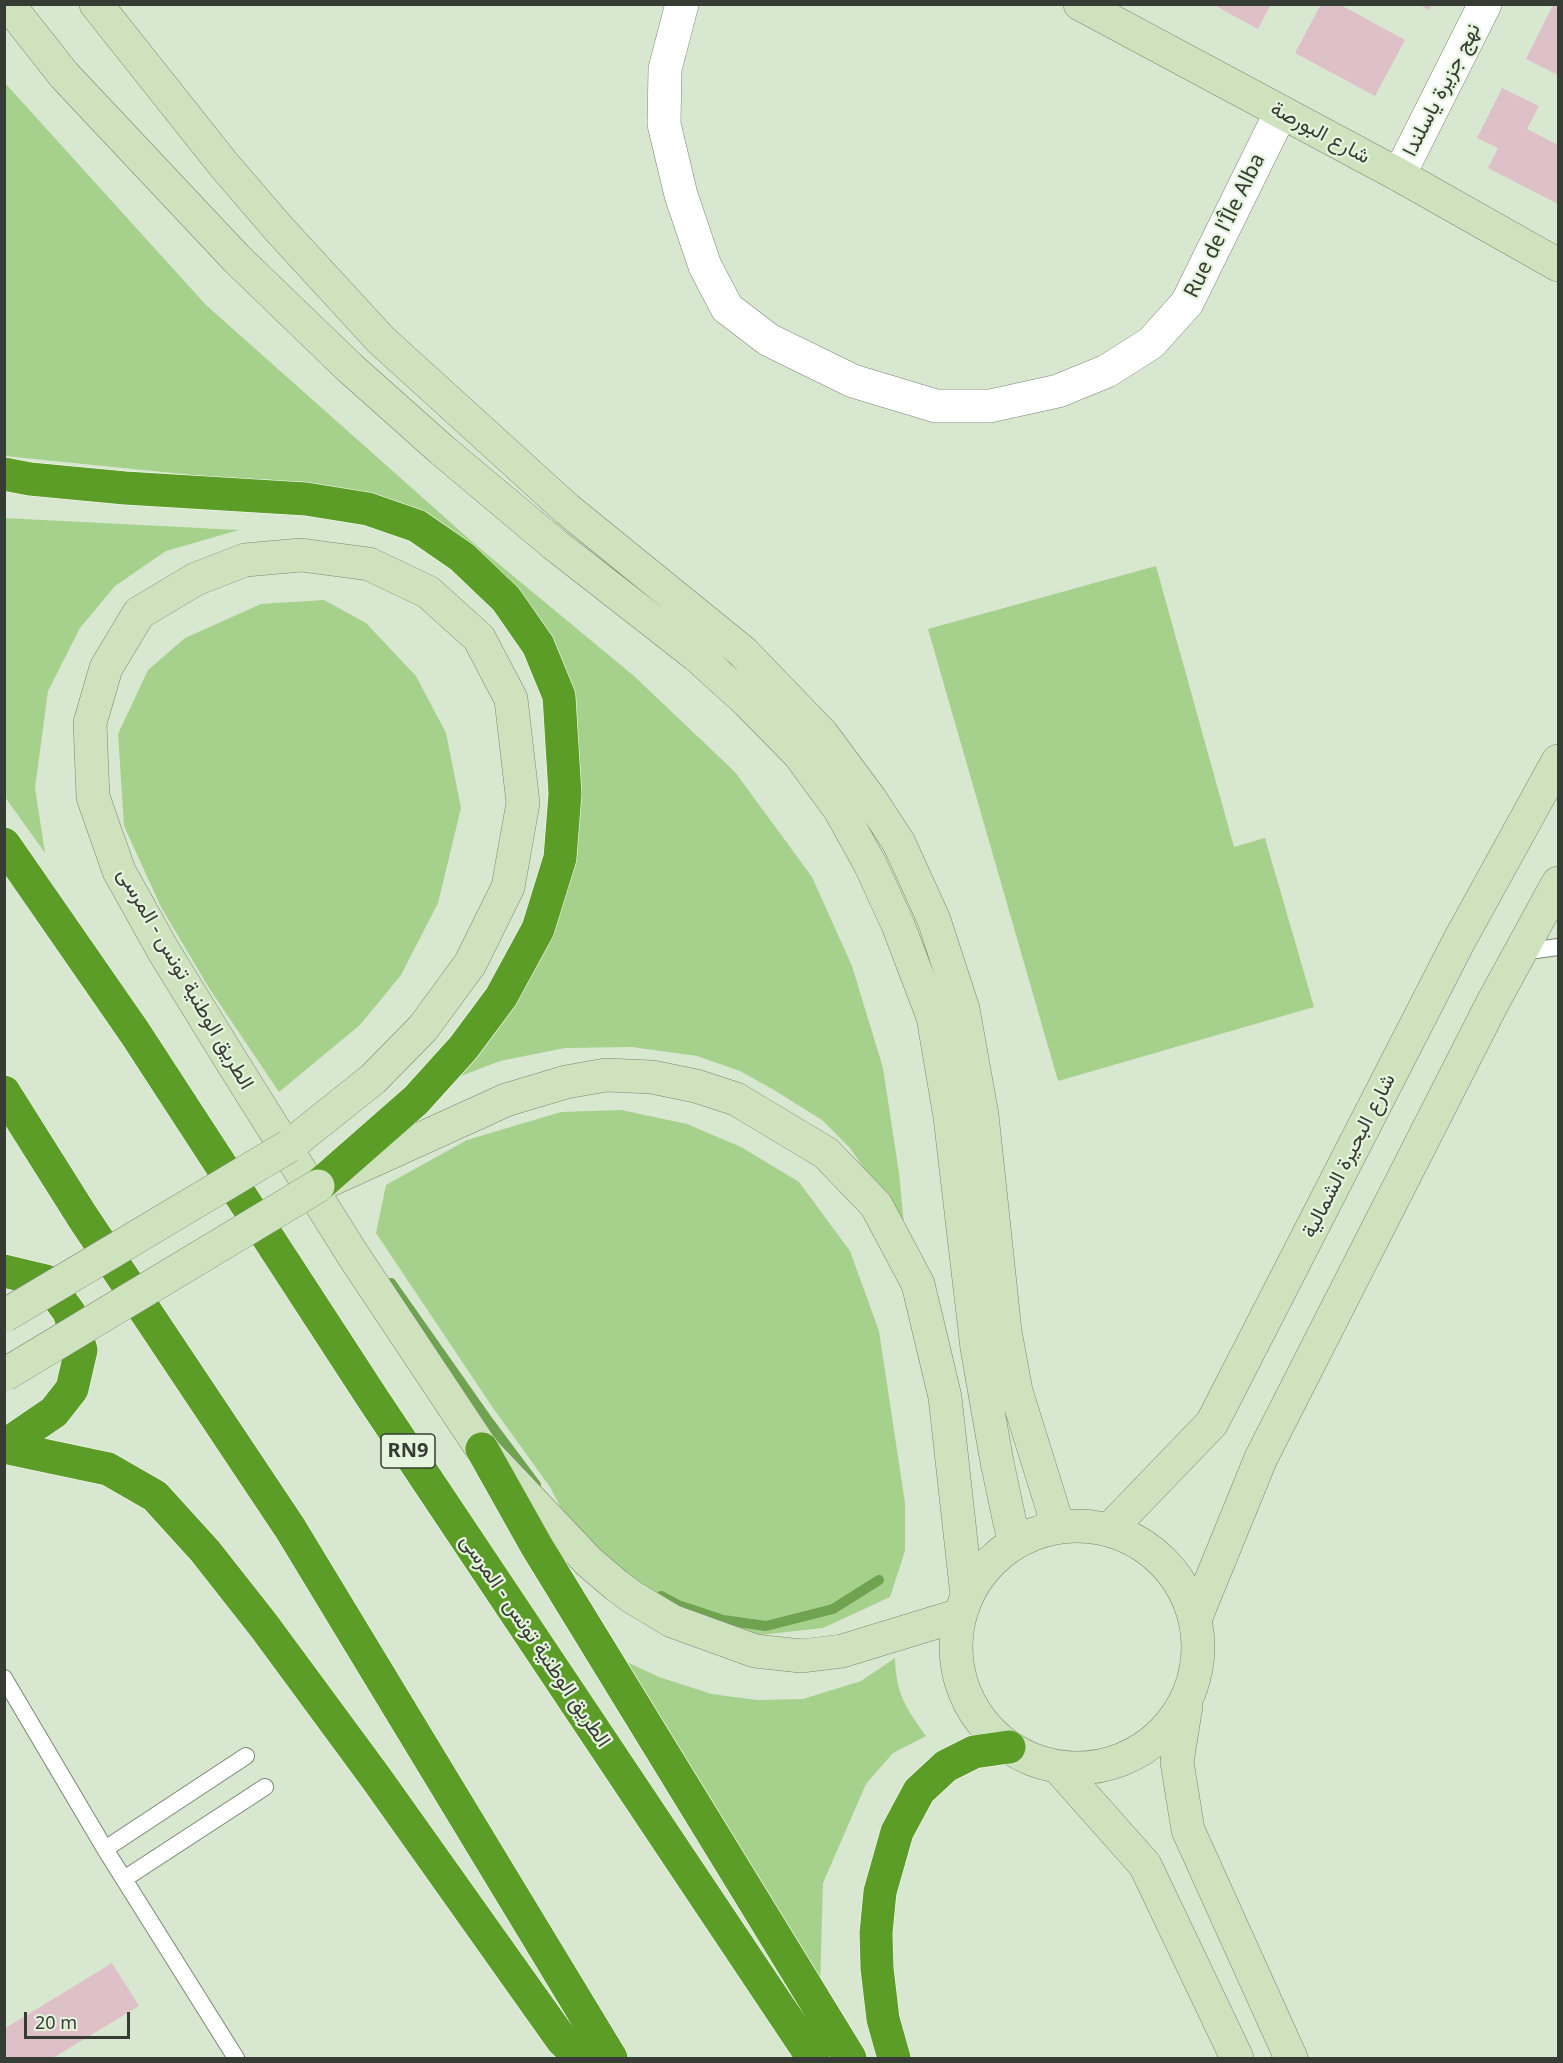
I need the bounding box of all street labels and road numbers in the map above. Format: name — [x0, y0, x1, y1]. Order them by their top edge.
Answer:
street label: نهج جزيرة ياسلندا — [1398, 19, 1486, 161]
street label: شارع البورصة — [1266, 96, 1374, 170]
street label: Rue de l'Île Alba — [1179, 150, 1271, 302]
street label: الطريق الوطنية تونس - المرسى — [111, 864, 259, 1094]
street label: شارع البحيرة الشمالية — [1297, 1070, 1401, 1242]
road number: RN9 — [381, 1434, 435, 1468]
street label: الطريق الوطنية تونس - المرسى — [454, 1530, 616, 1752]

